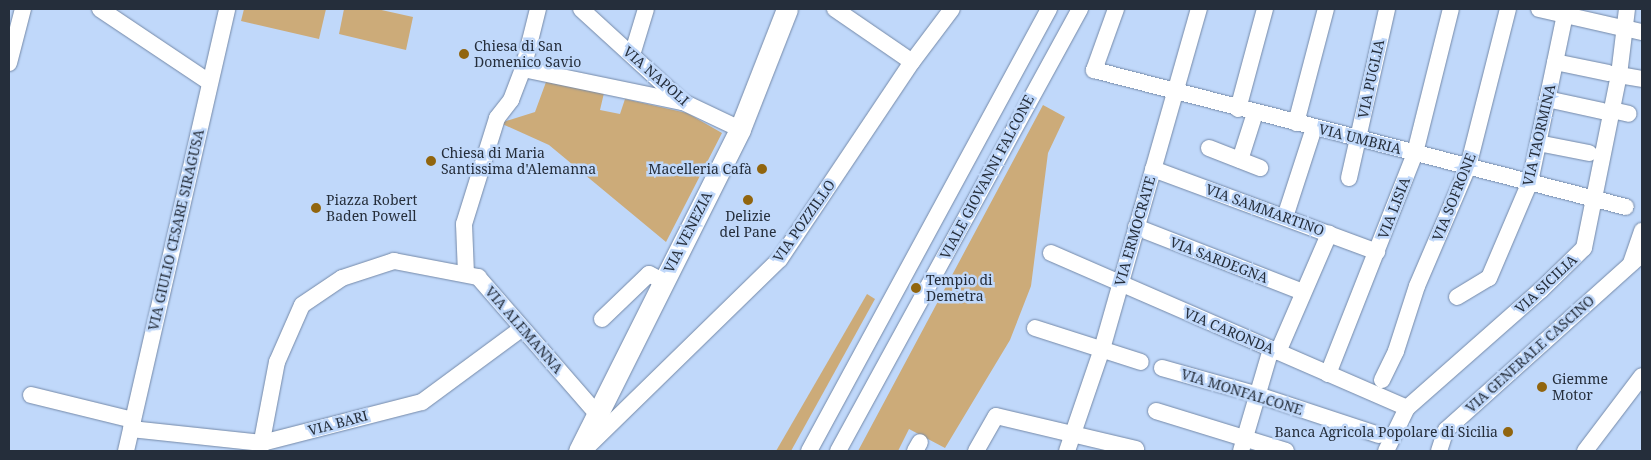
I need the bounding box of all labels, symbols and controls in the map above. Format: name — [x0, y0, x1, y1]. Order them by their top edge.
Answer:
place label: Chiesa di San Domenico Savio — [474, 38, 581, 70]
street label: VIA PUGLIA — [1354, 38, 1388, 120]
street label: VIA NAPOLI — [620, 43, 692, 109]
marker: Chiesa di San Domenico Savio — [458, 48, 470, 60]
street label: VIA TAORMINA — [1519, 83, 1559, 187]
street label: VIALE GIOVANNI FALCONE — [937, 92, 1037, 262]
street label: VIA UMBRIA — [1317, 121, 1403, 157]
street label: VIA GIULIO CESARE SIRAGUSA — [145, 128, 207, 332]
place label: Chiesa di Maria Santissima d'Alemanna — [441, 145, 596, 178]
street label: VIA SOFRONE — [1429, 151, 1479, 243]
marker: Chiesa di Maria Santissima d'Alemanna — [425, 155, 437, 167]
place label: Macelleria Cafà — [648, 161, 752, 177]
marker: Macelleria Cafà — [756, 163, 768, 175]
street label: VIA ERMOCRATE — [1111, 174, 1159, 288]
street label: VIA LISIA — [1375, 175, 1413, 241]
street label: VIA POZZILLO — [769, 177, 839, 265]
street label: VIA SAMMARTINO — [1203, 181, 1327, 239]
street label: VIA VENEZIA — [660, 189, 716, 275]
place label: Piazza Robert Baden Powell — [326, 192, 418, 224]
marker: Delizie del Pane — [742, 194, 754, 206]
marker: Piazza Robert Baden Powell — [310, 202, 322, 214]
place label: Delizie del Pane — [720, 208, 776, 240]
street label: VIA SARDEGNA — [1167, 234, 1271, 286]
street label: VIA SICILIA — [1512, 251, 1580, 317]
place label: Tempio di Demetra — [926, 272, 992, 304]
marker: Tempio di Demetra — [910, 282, 922, 294]
street label: VIA ALEMANNA — [482, 283, 566, 377]
street label: VIA GENERALE CASCINO — [1462, 292, 1598, 416]
street label: VIA CARONDA — [1181, 304, 1277, 358]
street label: VIA MONFALCONE — [1179, 365, 1305, 419]
place label: Giemme Motor — [1552, 371, 1608, 404]
marker: Giemme Motor — [1536, 381, 1548, 393]
street label: VIA BARI — [306, 407, 370, 439]
place label: Banca Agricola Popolare di Sicilia — [1274, 424, 1498, 440]
marker: Banca Agricola Popolare di Sicilia — [1502, 426, 1514, 438]

